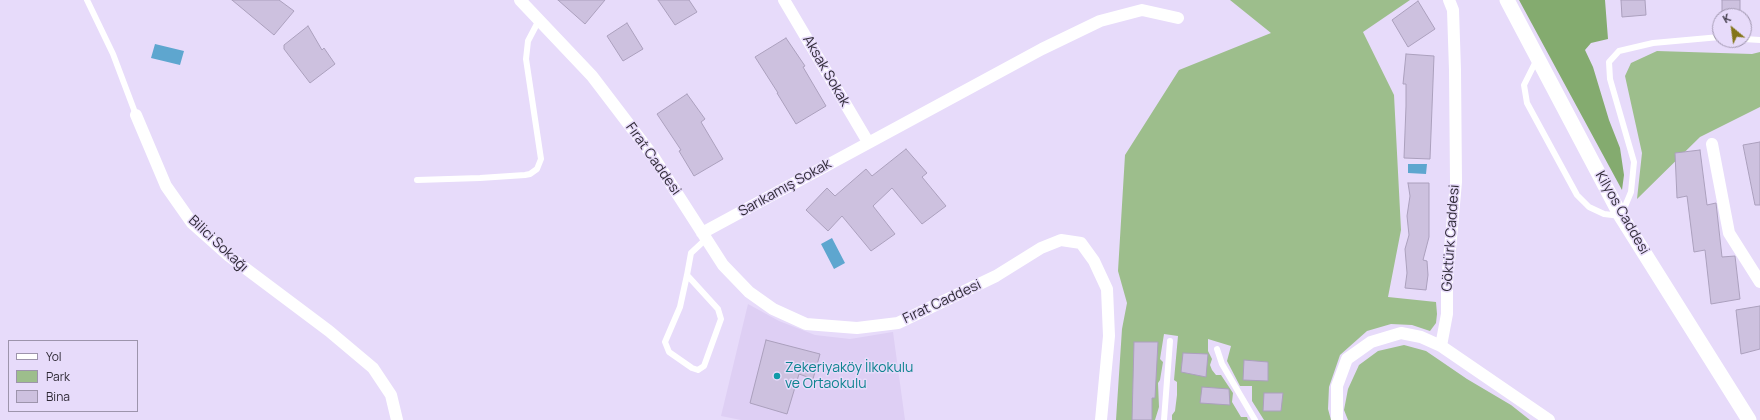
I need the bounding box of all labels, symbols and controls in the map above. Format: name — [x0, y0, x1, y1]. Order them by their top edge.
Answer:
north arrow — [1712, 8, 1752, 48]
text: K — [1720, 10, 1733, 26]
street label: Aksak Sokak — [799, 33, 853, 109]
street label: Fırat Caddesi — [622, 120, 684, 198]
street label: Sarıkamış Sokak — [736, 156, 834, 220]
street label: Kilyos Caddesi — [1591, 168, 1653, 258]
street label: Göktürk Caddesi — [1439, 184, 1463, 292]
street label: Bilici Sokağı — [185, 212, 251, 276]
street label: Fırat Caddesi — [900, 277, 984, 327]
legend — [8, 340, 138, 412]
text: Yol — [46, 348, 62, 365]
place label: Zekeriyaköy İlkokulu ve Ortaokulu — [785, 360, 913, 392]
text: Park — [46, 368, 70, 385]
marker: Zekeriyaköy İlkokulu ve Ortaokulu — [772, 371, 782, 381]
text: Bina — [46, 388, 70, 405]

